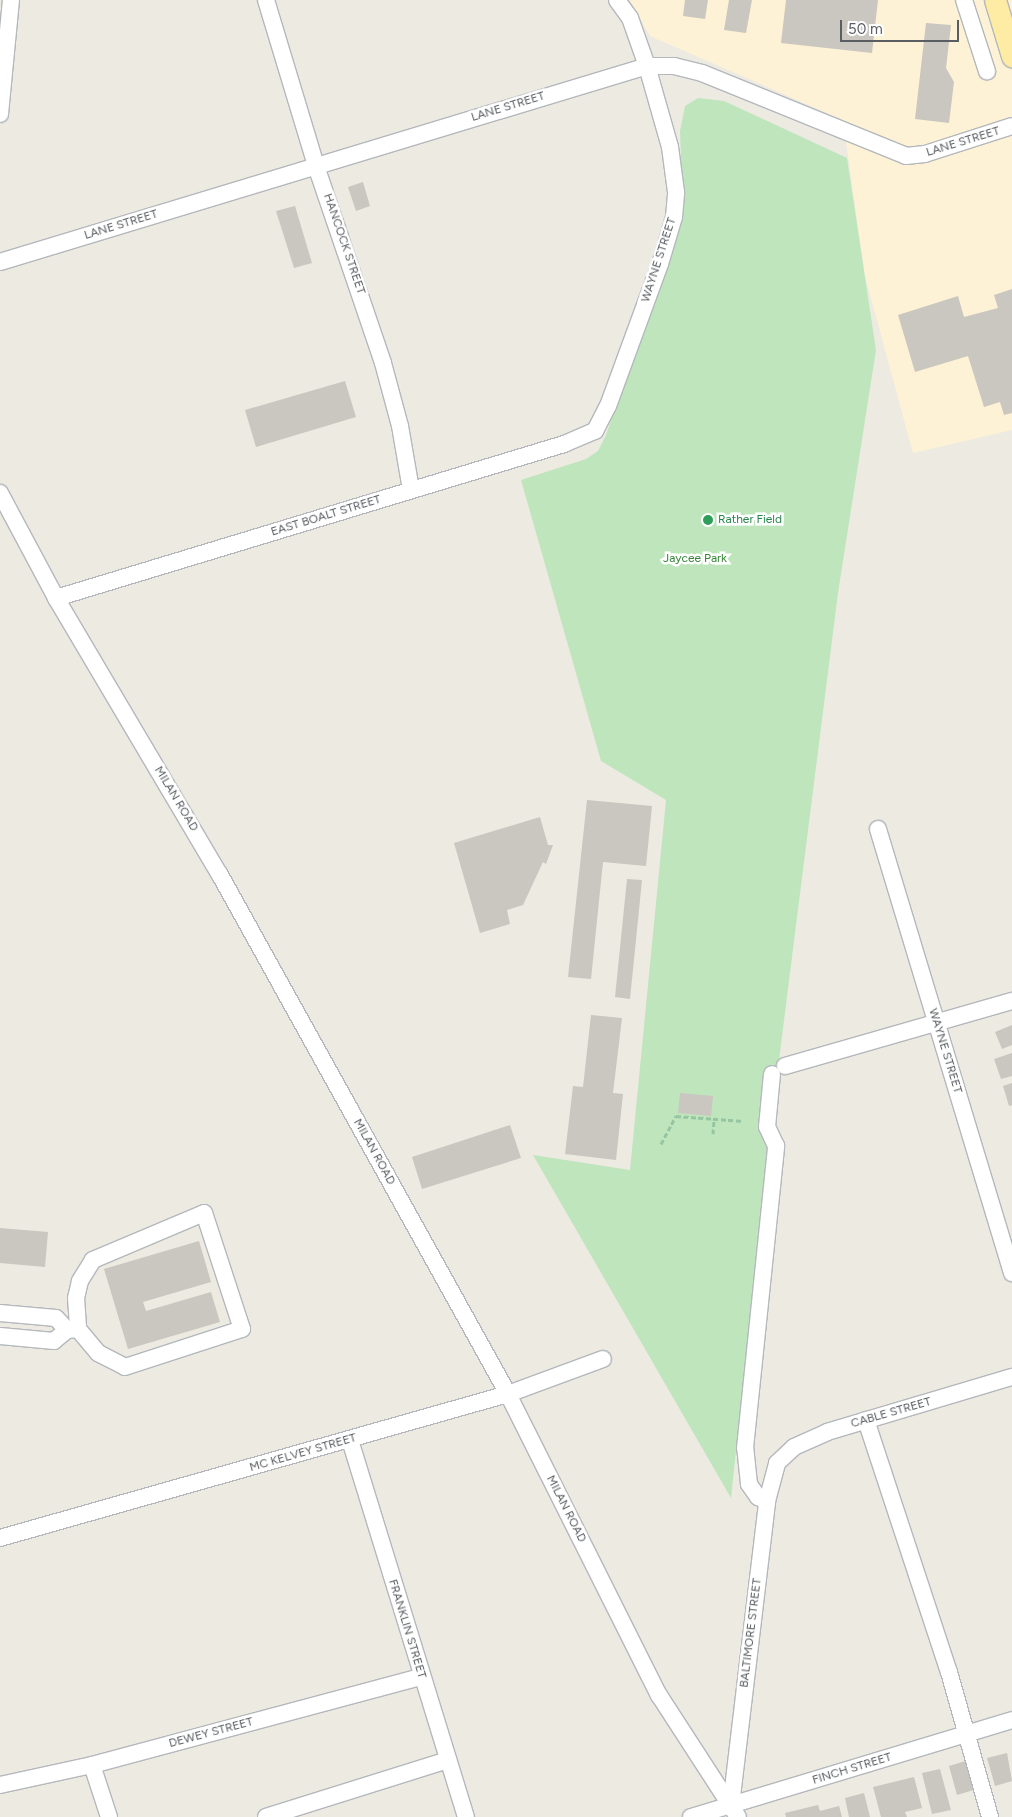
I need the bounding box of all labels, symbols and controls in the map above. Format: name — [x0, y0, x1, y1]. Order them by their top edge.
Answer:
scale bar — [842, 10, 961, 42]
text: 50 m — [848, 20, 883, 38]
street label: LANE STREET — [470, 89, 546, 125]
street label: LANE STREET — [925, 124, 1001, 160]
street label: HANCOCK STREET — [320, 192, 368, 296]
street label: LANE STREET — [83, 207, 159, 243]
street label: WAYNE STREET — [639, 216, 679, 304]
street label: EAST BOALT STREET — [269, 492, 383, 540]
place label: Rather Field — [718, 513, 782, 527]
marker: Rather Field — [702, 514, 714, 526]
park label: Jaycee Park — [663, 552, 727, 566]
street label: MILAN ROAD — [151, 764, 201, 834]
street label: WAYNE STREET — [925, 1007, 965, 1095]
street label: MILAN ROAD — [350, 1116, 398, 1188]
street label: CABLE STREET — [849, 1395, 933, 1431]
street label: MC KELVEY STREET — [248, 1431, 358, 1475]
street label: MILAN ROAD — [543, 1473, 589, 1545]
street label: FRANKLIN STREET — [385, 1578, 429, 1680]
street label: BALTIMORE STREET — [737, 1578, 765, 1688]
street label: DEWEY STREET — [167, 1715, 255, 1751]
street label: FINCH STREET — [811, 1750, 893, 1788]

